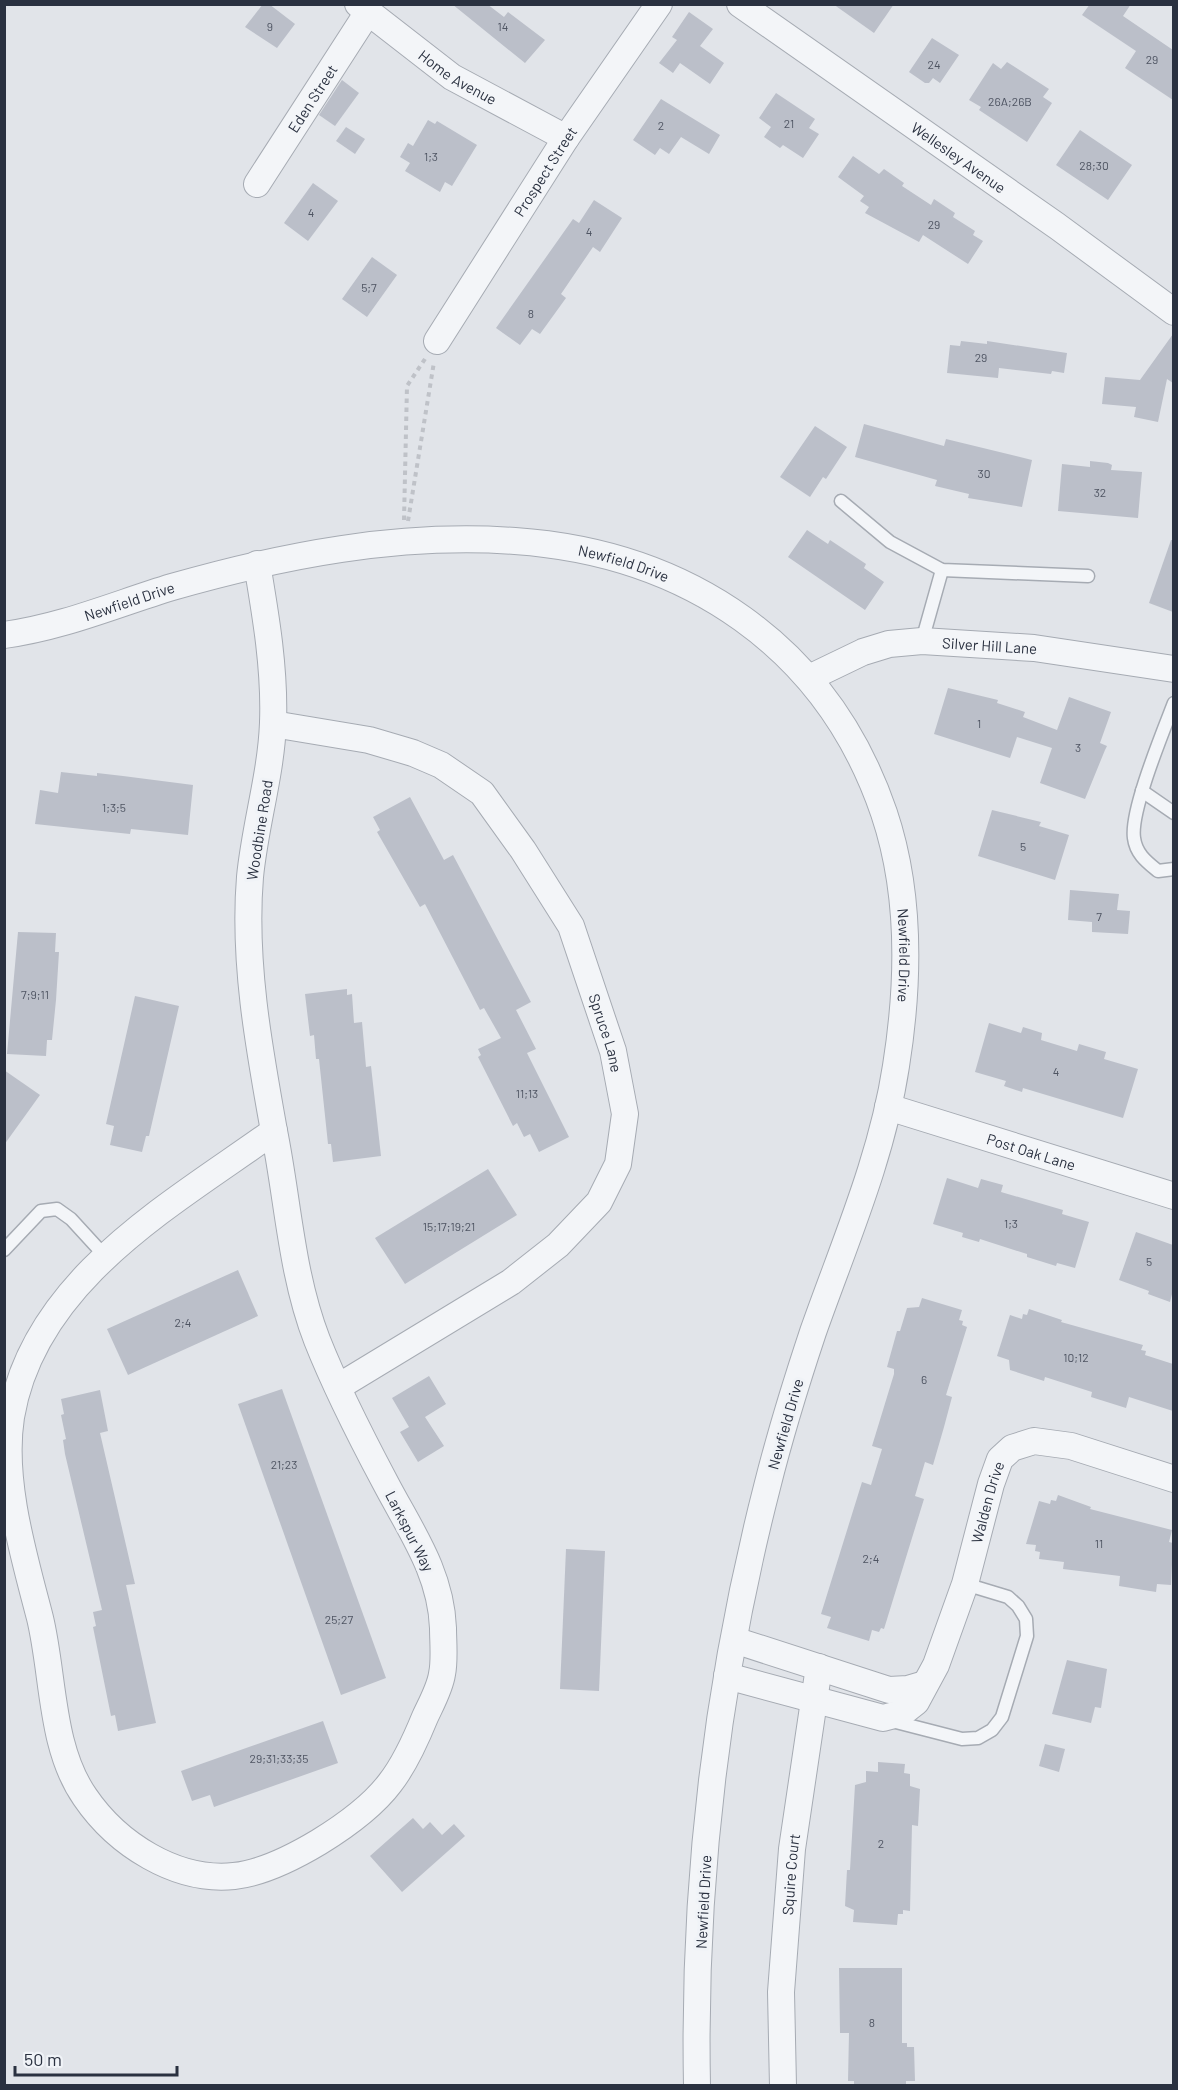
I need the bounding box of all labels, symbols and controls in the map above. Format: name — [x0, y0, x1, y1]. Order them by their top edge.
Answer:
house number: 9 — [267, 19, 273, 33]
house number: 14 — [498, 19, 508, 33]
street label: Home Avenue — [415, 46, 500, 108]
house number: 29 — [1146, 52, 1158, 66]
house number: 24 — [927, 57, 941, 71]
street label: Eden Street — [284, 61, 341, 136]
house number: 26A;26B — [988, 94, 1032, 108]
house number: 21 — [784, 116, 794, 130]
house number: 2 — [658, 118, 664, 132]
street label: Wellesley Avenue — [908, 118, 1009, 196]
street label: Prospect Street — [510, 123, 580, 220]
house number: 1;3 — [424, 149, 438, 163]
house number: 28;30 — [1079, 158, 1109, 172]
house number: 4 — [308, 205, 314, 219]
house number: 29 — [928, 217, 940, 231]
house number: 4 — [586, 224, 592, 238]
house number: 5;7 — [361, 280, 377, 294]
house number: 8 — [528, 306, 534, 320]
house number: 29 — [975, 350, 987, 364]
house number: 30 — [978, 466, 990, 480]
house number: 32 — [1094, 485, 1106, 499]
street label: Newfield Drive — [577, 541, 672, 585]
street label: Newfield Drive — [82, 578, 177, 624]
street label: Silver Hill Lane — [942, 633, 1038, 657]
house number: 1 — [977, 716, 981, 730]
house number: 3 — [1075, 740, 1081, 754]
street label: Woodbine Road — [242, 779, 276, 881]
house number: 1;3;5 — [102, 800, 126, 814]
house number: 5 — [1020, 839, 1026, 853]
street label: Newfield Drive — [894, 908, 914, 1003]
house number: 7 — [1096, 909, 1102, 923]
house number: 7;9;11 — [21, 987, 49, 1001]
street label: Spruce Lane — [585, 991, 626, 1074]
house number: 4 — [1053, 1064, 1059, 1078]
house number: 11;13 — [516, 1086, 538, 1100]
street label: Post Oak Lane — [985, 1129, 1078, 1174]
house number: 1;3 — [1004, 1216, 1018, 1230]
house number: 15;17;19;21 — [423, 1219, 475, 1233]
house number: 5 — [1146, 1254, 1152, 1268]
house number: 2;4 — [175, 1315, 191, 1329]
house number: 10;12 — [1063, 1350, 1089, 1364]
house number: 6 — [921, 1372, 927, 1386]
street label: Newfield Drive — [763, 1376, 807, 1472]
house number: 21;23 — [271, 1457, 297, 1471]
street label: Walden Drive — [967, 1459, 1008, 1545]
street label: Larkspur Way — [382, 1488, 438, 1574]
house number: 11 — [1095, 1536, 1103, 1550]
house number: 2;4 — [863, 1551, 879, 1565]
house number: 25;27 — [325, 1612, 354, 1626]
house number: 29;31;33;35 — [250, 1751, 308, 1765]
street label: Squire Court — [778, 1832, 803, 1916]
house number: 2 — [878, 1836, 884, 1850]
street label: Newfield Drive — [692, 1855, 714, 1949]
house number: 8 — [869, 2015, 875, 2029]
scale bar — [15, 2039, 177, 2077]
text: 50 m — [24, 2048, 62, 2070]

